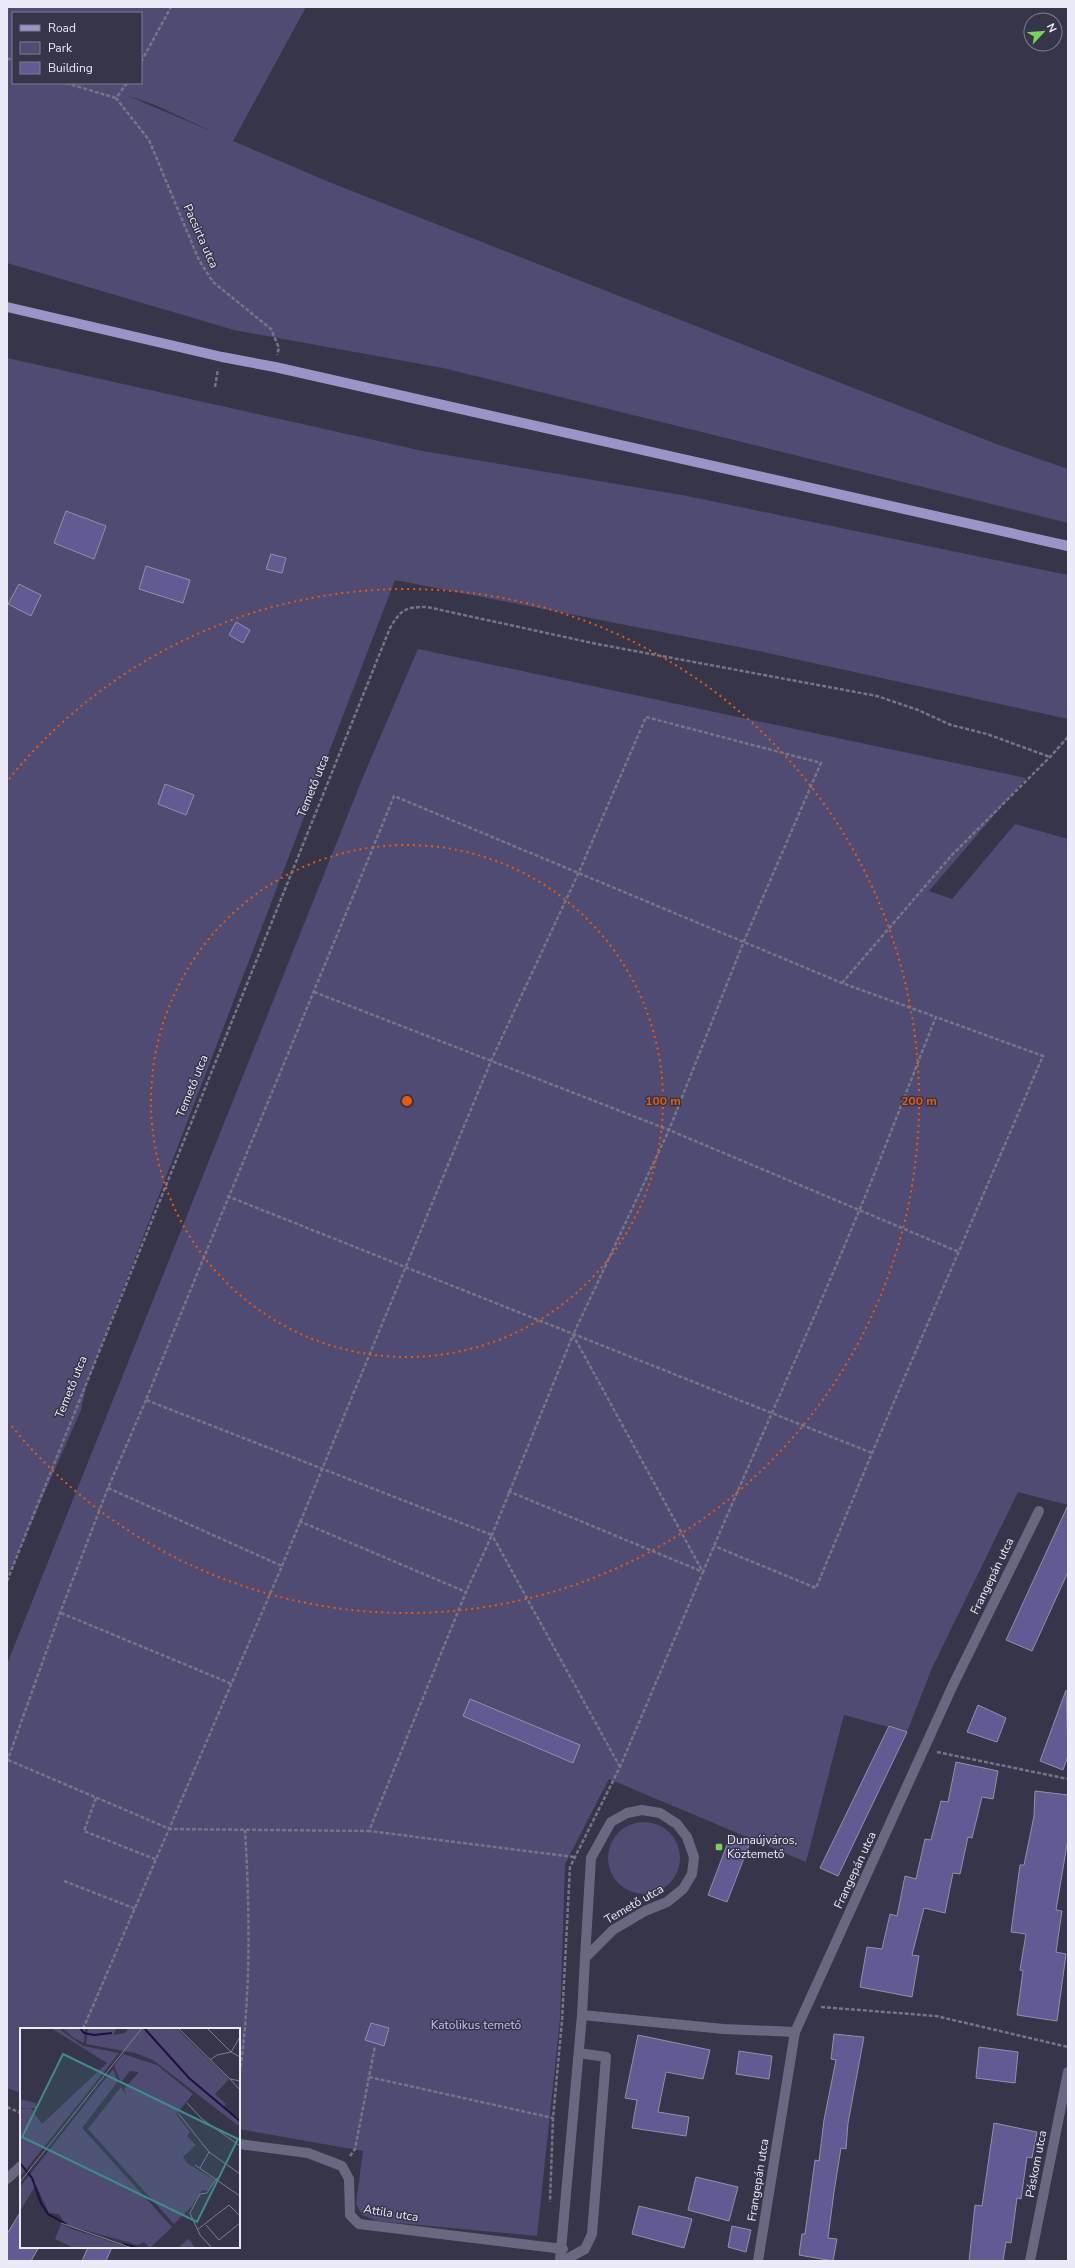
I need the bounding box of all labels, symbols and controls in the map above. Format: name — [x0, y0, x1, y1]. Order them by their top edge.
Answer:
legend — [12, 12, 142, 84]
north arrow — [1023, 12, 1063, 52]
text: Road — [48, 20, 76, 36]
text: N — [1043, 21, 1060, 35]
text: Park — [48, 40, 73, 56]
text: Building — [48, 60, 93, 76]
street label: Pacsirta utca — [180, 201, 222, 271]
street label: Temető utca — [293, 752, 333, 820]
street label: Temető utca — [172, 1052, 212, 1120]
text: 100 m — [645, 1093, 681, 1109]
text: 200 m — [901, 1093, 937, 1109]
centre of rings — [400, 1094, 414, 1108]
street label: Temető utca — [51, 1353, 91, 1421]
street label: Frangepán utca — [967, 1535, 1017, 1617]
street label: Frangepán utca — [830, 1829, 880, 1911]
place label: Dunaújváros, Köztemető — [727, 1832, 797, 1862]
marker: Dunaújváros, Köztemető — [714, 1842, 724, 1852]
street label: Temető utca — [601, 1881, 667, 1927]
park label: Katolikus temető — [431, 2017, 522, 2033]
inset map — [20, 2028, 240, 2248]
street label: Páskom utca — [1022, 2129, 1050, 2199]
street label: Frangepán utca — [744, 2138, 772, 2222]
street label: Attila utca — [362, 2201, 420, 2225]

